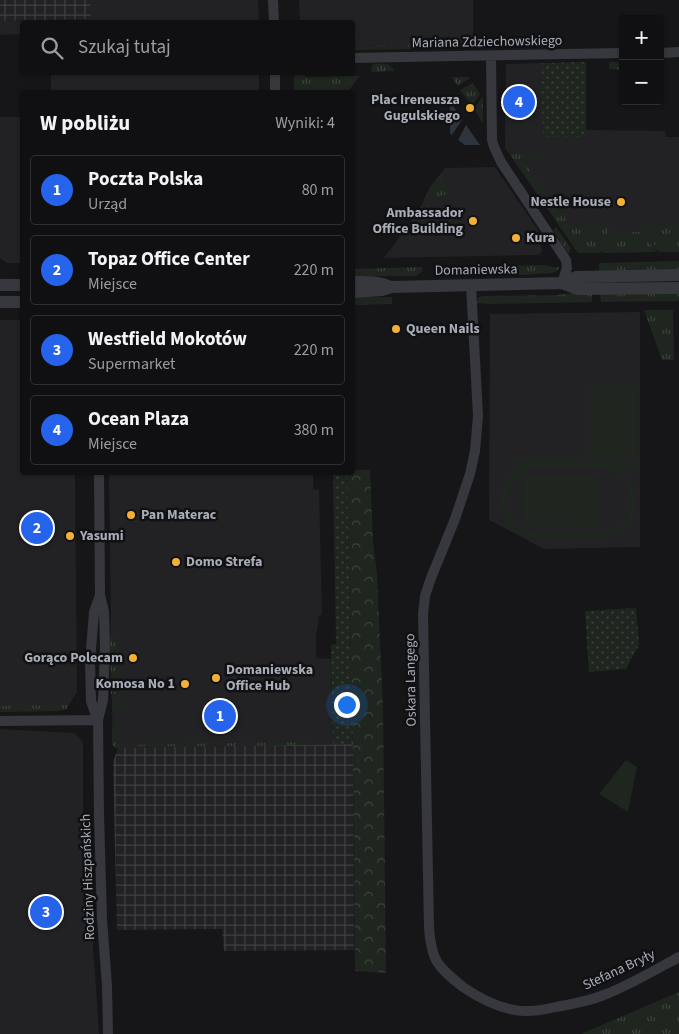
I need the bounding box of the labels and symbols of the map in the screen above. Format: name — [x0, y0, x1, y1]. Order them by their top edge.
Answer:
street label: Mariana Zdziechowskiego — [412, 31, 562, 53]
pin: 4 — [503, 83, 535, 121]
place label: Plac Ireneusza Gugulskiego — [371, 90, 460, 126]
marker: Plac Ireneusza Gugulskiego — [464, 102, 476, 114]
place label: Nestle House — [530, 192, 611, 212]
marker: Nestle House — [615, 196, 627, 208]
place label: Ambassador Office Building — [372, 203, 464, 239]
marker: Ambassador Office Building — [467, 215, 479, 227]
place label: Kura — [526, 228, 555, 248]
marker: Kura — [510, 232, 522, 244]
street label: Domaniewska — [434, 259, 518, 281]
place label: Queen Nails — [406, 319, 480, 339]
marker: Queen Nails — [390, 323, 402, 335]
place label: Pan Materac — [141, 505, 217, 525]
pin: 2 — [21, 509, 53, 547]
marker: Pan Materac — [125, 509, 137, 521]
place label: Yasumi — [79, 526, 124, 546]
marker: Yasumi — [64, 530, 76, 542]
place label: Domo Strefa — [186, 552, 262, 572]
marker: Domo Strefa — [170, 556, 182, 568]
street label: Oskara Langego — [400, 633, 422, 727]
place label: Gorąco Polecam — [24, 648, 123, 668]
marker: Gorąco Polecam — [127, 652, 139, 664]
place label: Domaniewska Office Hub — [226, 660, 313, 696]
marker: Domaniewska Office Hub — [210, 672, 222, 684]
place label: Komosa No 1 — [96, 674, 175, 694]
marker: Komosa No 1 — [179, 678, 191, 690]
your location — [334, 692, 360, 718]
pin: 1 — [204, 697, 236, 735]
street label: Rodziny Hiszpańskich — [76, 813, 100, 941]
pin: 3 — [30, 893, 62, 931]
street label: Stefana Bryły — [580, 944, 659, 995]

